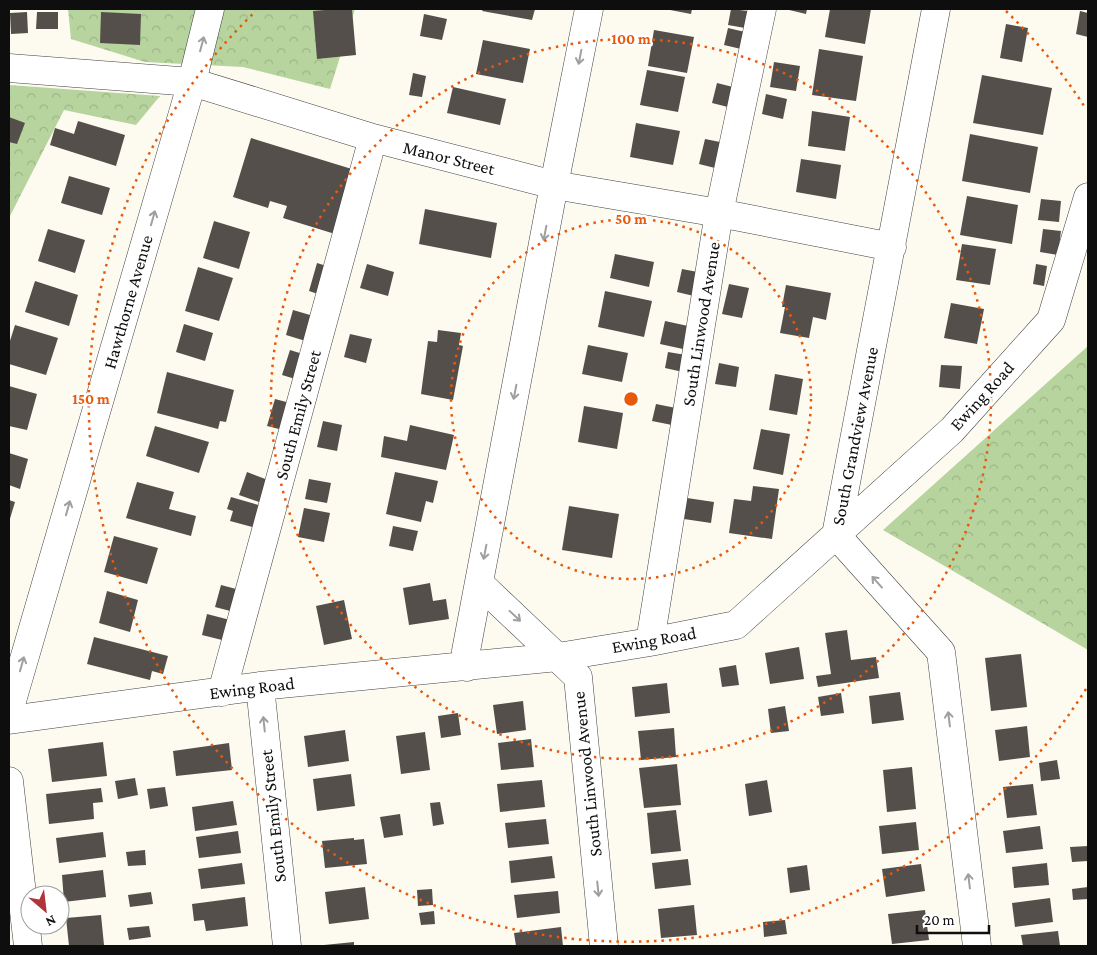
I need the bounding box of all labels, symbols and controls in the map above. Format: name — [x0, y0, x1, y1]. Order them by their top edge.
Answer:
text: 100 m — [611, 31, 651, 47]
one-way arrow — [198, 37, 207, 53]
one-way arrow — [575, 48, 584, 64]
street label: Manor Street — [401, 137, 498, 179]
one-way arrow — [148, 210, 158, 226]
text: 50 m — [615, 211, 647, 227]
one-way arrow — [540, 224, 549, 240]
street label: Hawthorne Avenue — [99, 233, 157, 371]
street label: South Linwood Avenue — [678, 240, 724, 408]
street label: South Grandview Avenue — [828, 345, 882, 527]
street label: South Emily Street — [271, 347, 325, 482]
street label: Ewing Road — [946, 357, 1018, 435]
one-way arrow — [510, 384, 519, 400]
centre of rings — [622, 390, 640, 408]
text: 150 m — [72, 391, 110, 407]
one-way arrow — [63, 500, 73, 516]
one-way arrow — [479, 544, 489, 560]
one-way arrow — [871, 575, 883, 588]
one-way arrow — [508, 610, 521, 622]
street label: Ewing Road — [610, 623, 698, 657]
one-way arrow — [18, 656, 28, 672]
street label: Ewing Road — [208, 673, 296, 703]
street label: South Linwood Avenue — [568, 690, 606, 858]
one-way arrow — [944, 712, 954, 728]
one-way arrow — [259, 716, 269, 732]
street label: South Emily Street — [256, 748, 290, 883]
one-way arrow — [964, 873, 974, 889]
one-way arrow — [593, 881, 603, 897]
north arrow — [20, 885, 70, 935]
scale bar — [917, 902, 990, 934]
text: N — [43, 912, 59, 931]
text: 20 m — [924, 912, 955, 928]

